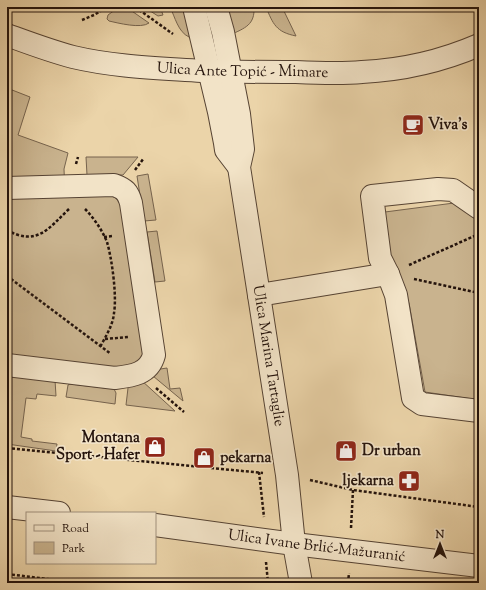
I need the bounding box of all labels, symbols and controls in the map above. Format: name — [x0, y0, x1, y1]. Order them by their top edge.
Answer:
street label: Ulica Ante Topić - Mimare — [156, 58, 329, 84]
cafe icon: Viva's — [400, 112, 426, 138]
place label: Viva's — [428, 115, 467, 136]
street label: Ulica Marina Tartaglie — [247, 283, 290, 428]
place label: Montana Sport - Hafer — [56, 428, 140, 466]
shop icon: Montana Sport - Hafer — [142, 434, 168, 460]
shop icon: Dr urban — [333, 438, 359, 464]
place label: Dr urban — [362, 441, 421, 462]
shop icon: pekarna — [191, 445, 217, 471]
place label: pekarna — [220, 448, 272, 469]
pharmacy icon: ljekarna — [396, 468, 422, 494]
place label: ljekarna — [343, 471, 394, 492]
legend — [26, 512, 156, 564]
text: Road — [62, 520, 89, 538]
north arrow — [420, 524, 460, 564]
street label: Ulica Ivane Brlić-Mažuranić — [227, 525, 407, 568]
text: N — [435, 527, 445, 543]
text: Park — [62, 540, 85, 558]

